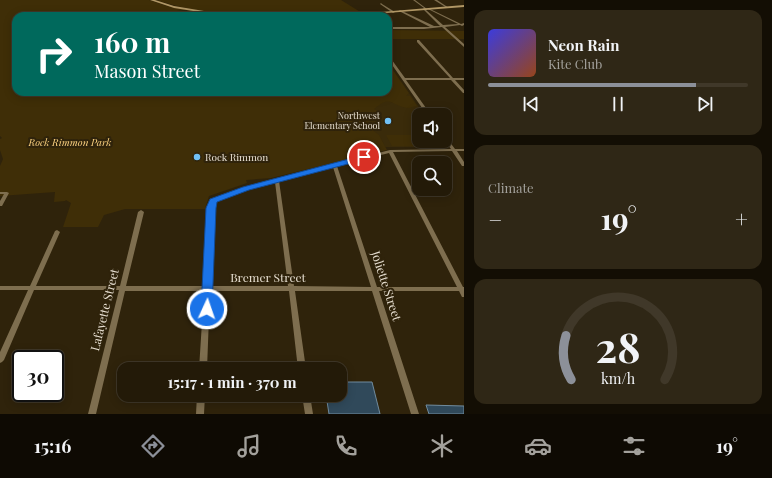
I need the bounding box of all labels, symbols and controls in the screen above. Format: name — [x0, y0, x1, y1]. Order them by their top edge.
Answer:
text: 160 m — [94, 23, 170, 60]
icon: right — [28, 28, 80, 80]
text: Neon Rain — [548, 35, 619, 55]
text: Kite Club — [548, 55, 602, 72]
text: Mason Street — [94, 59, 200, 83]
icon: previous — [520, 93, 542, 115]
icon: pause — [607, 93, 629, 115]
icon: next — [694, 93, 716, 115]
map controls — [412, 108, 452, 196]
button: sound — [412, 108, 452, 148]
place label: Northwest Elementary School — [304, 109, 381, 131]
marker: Northwest Elementary School — [383, 116, 393, 126]
park label: Rock Rimmon Park — [28, 135, 112, 149]
pin — [347, 140, 381, 174]
icon: arrive — [353, 146, 375, 168]
place label: Rock Rimmon — [205, 150, 268, 164]
marker: Rock Rimmon — [192, 152, 202, 162]
button: search — [412, 156, 452, 196]
text: Climate — [488, 179, 534, 196]
text: 19° — [601, 198, 637, 238]
text: − — [488, 204, 502, 234]
text: + — [735, 204, 748, 234]
street label: Joliette Street — [368, 248, 406, 323]
street label: Lafayette Street — [86, 266, 122, 353]
street label: Bremer Street — [230, 269, 307, 285]
position arrow — [186, 288, 228, 330]
text: 28 — [595, 317, 641, 372]
speed limit sign: 30 — [12, 350, 64, 402]
text: km/h — [601, 368, 636, 387]
text: 15:17 · 1 min · 370 m — [168, 372, 296, 392]
icon: directions — [139, 432, 167, 460]
icon: music — [235, 432, 263, 460]
icon: phone — [332, 432, 360, 460]
icon: climate — [428, 432, 456, 460]
icon: car — [524, 432, 552, 460]
icon: filters — [620, 432, 648, 460]
text: 15:16 — [34, 434, 71, 458]
text: 19° — [716, 434, 738, 458]

